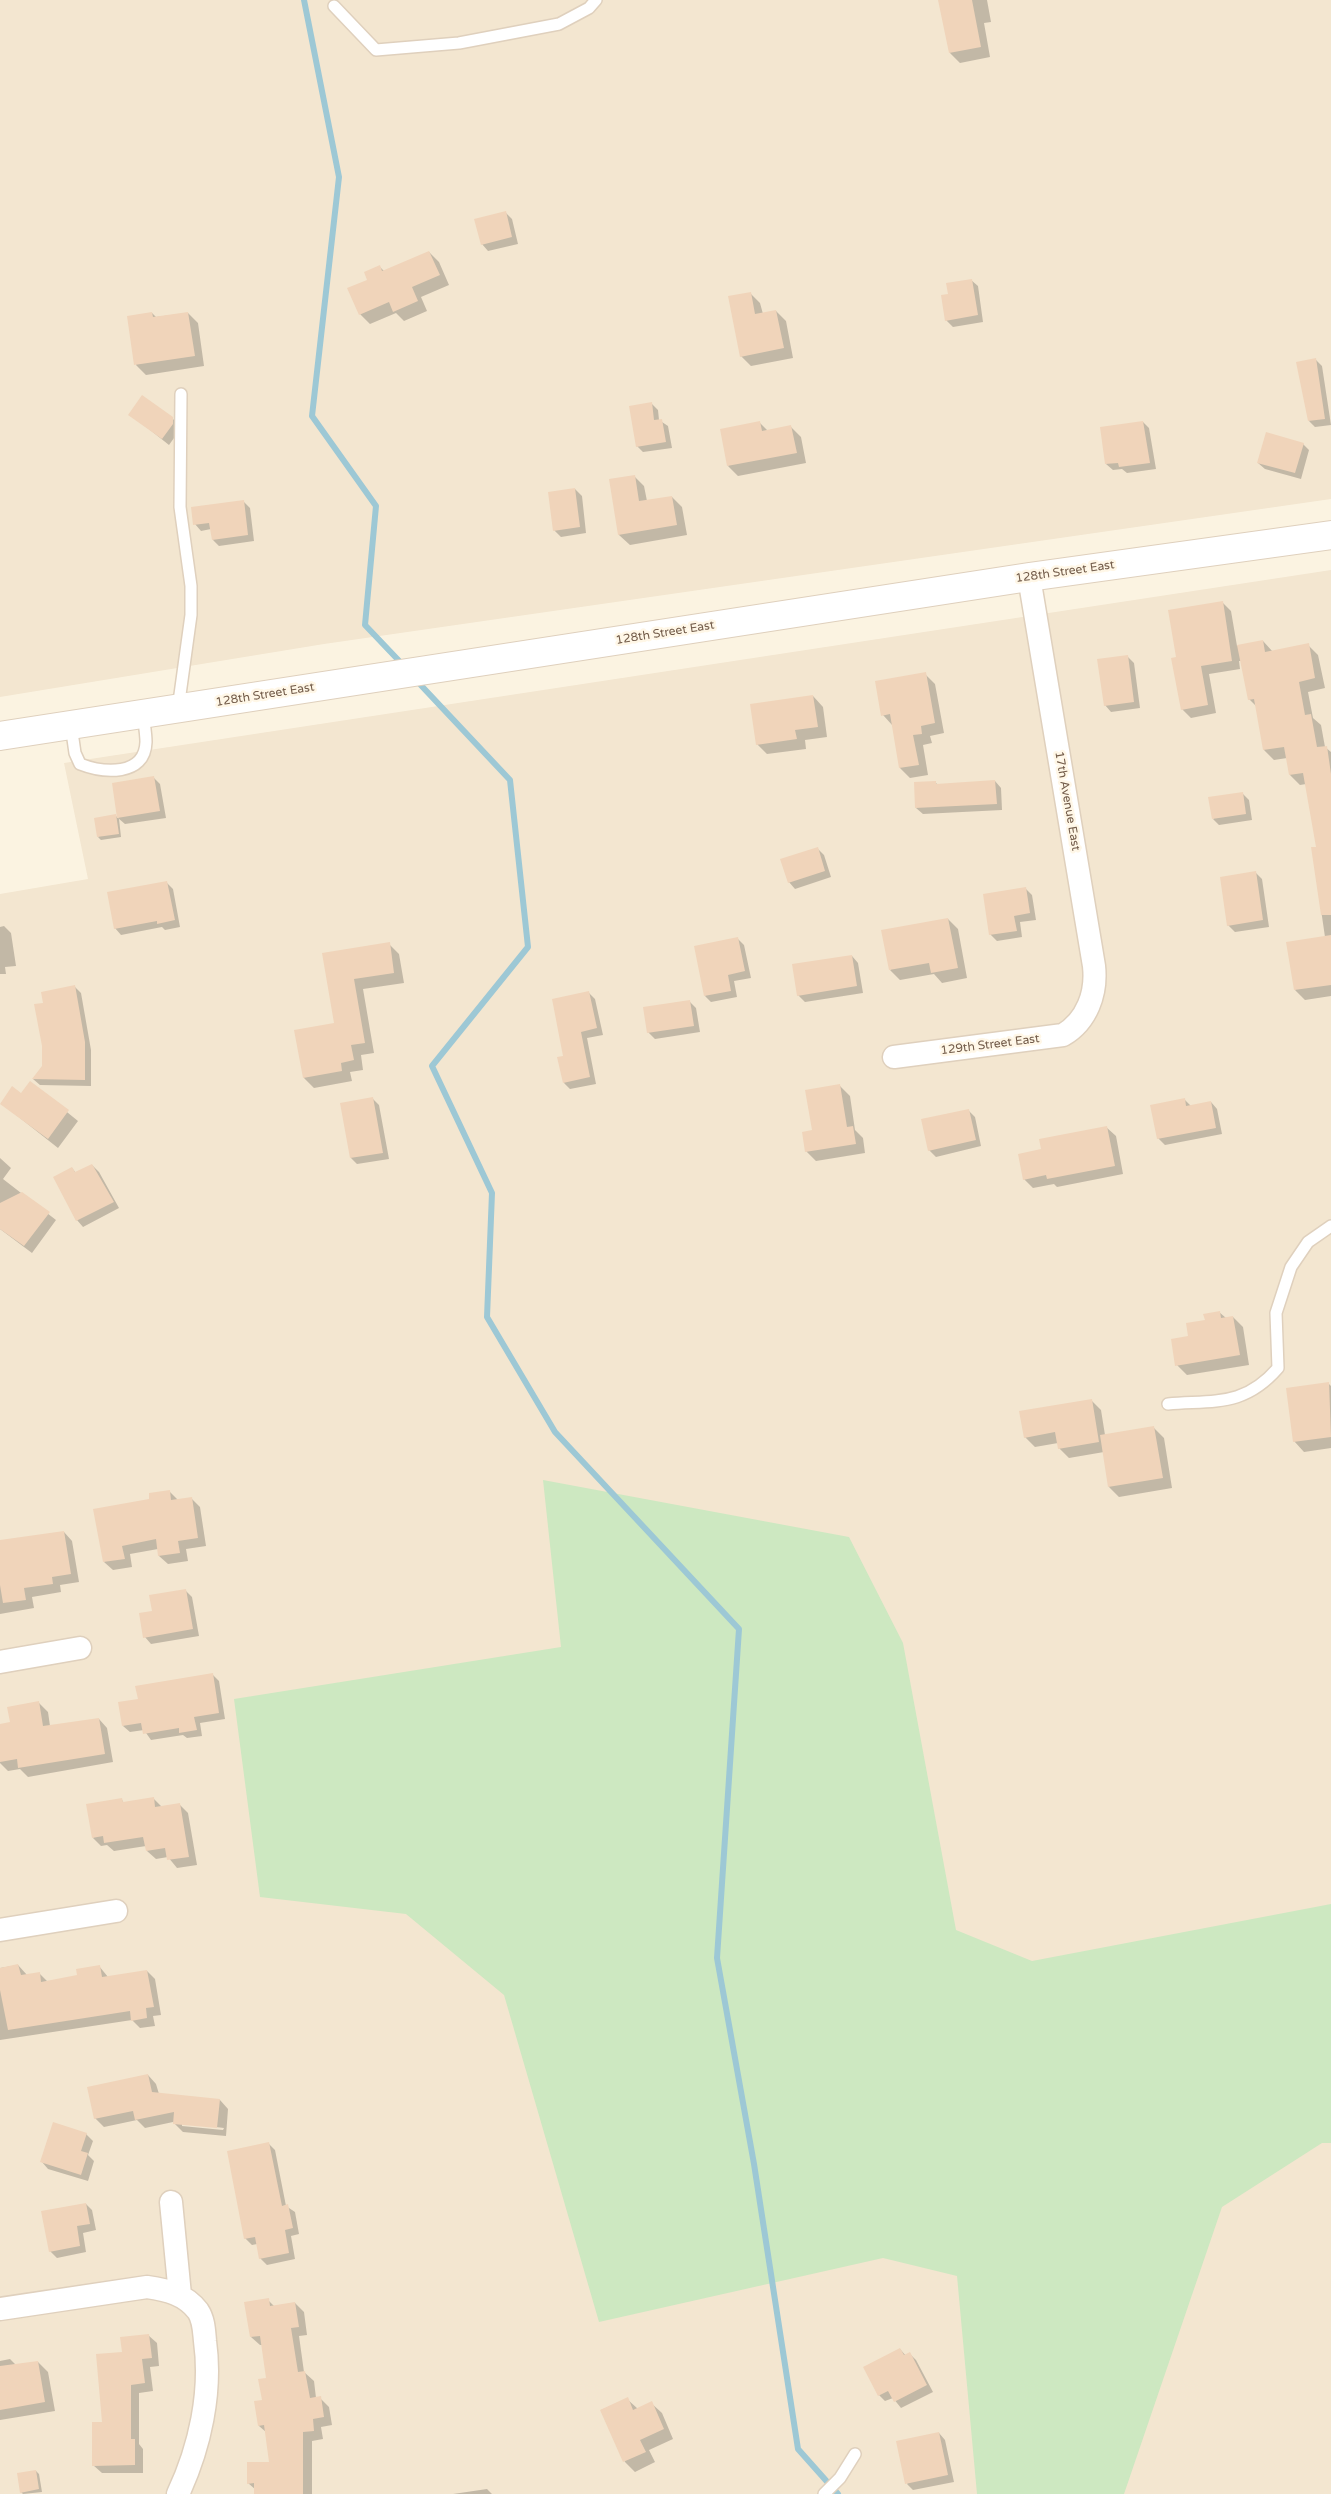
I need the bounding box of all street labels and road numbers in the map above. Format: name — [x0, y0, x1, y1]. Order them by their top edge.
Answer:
street label: 128th Street East — [1015, 558, 1115, 586]
street label: 128th Street East — [615, 618, 715, 648]
street label: 128th Street East — [215, 680, 315, 710]
street label: 17th Avenue East — [1051, 750, 1083, 852]
street label: 129th Street East — [940, 1032, 1040, 1058]

